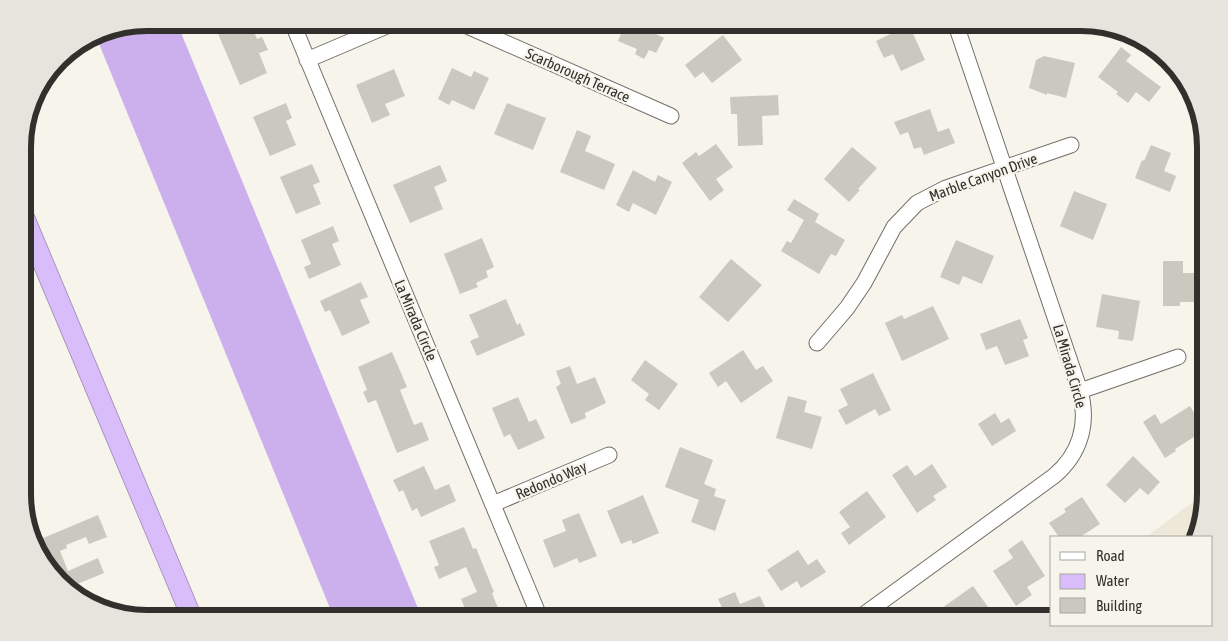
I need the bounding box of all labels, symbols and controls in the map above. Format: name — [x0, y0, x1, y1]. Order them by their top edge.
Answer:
street label: Scarborough Terrace — [523, 44, 633, 106]
street label: Marble Canyon Drive — [927, 149, 1040, 204]
street label: La Mirada Circle — [391, 277, 441, 363]
street label: La Mirada Circle — [1050, 322, 1090, 410]
street label: Redondo Way — [513, 457, 589, 503]
legend — [1050, 536, 1213, 626]
text: Road — [1096, 547, 1125, 564]
text: Water — [1096, 572, 1129, 589]
text: Building — [1096, 597, 1142, 614]

